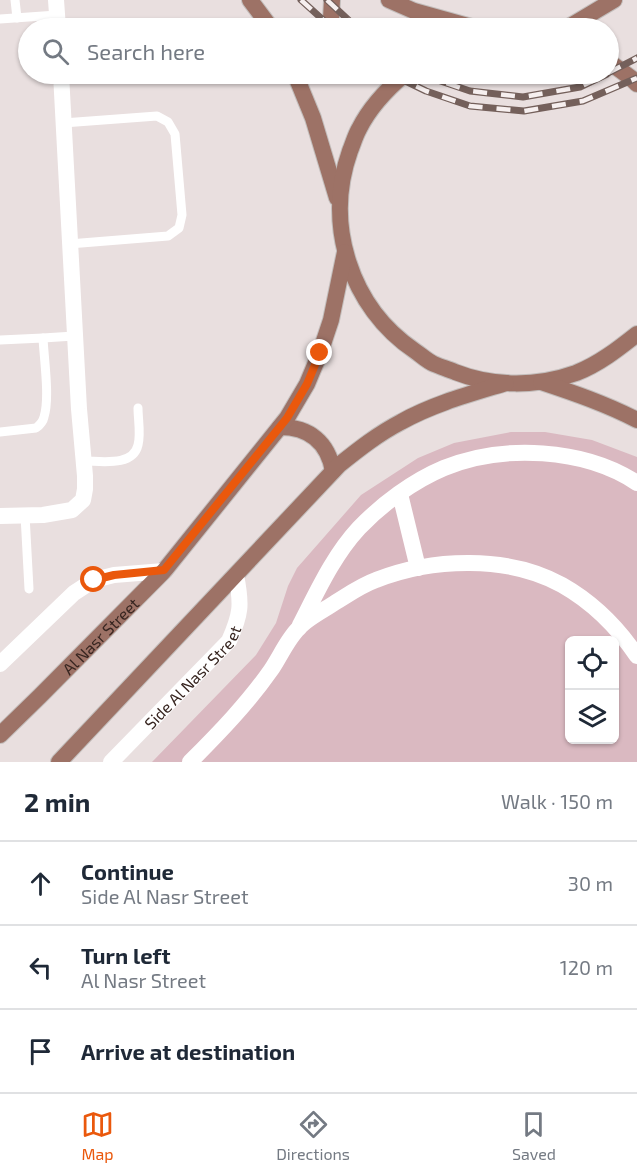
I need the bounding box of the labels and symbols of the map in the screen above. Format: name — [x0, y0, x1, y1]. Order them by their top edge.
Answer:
route end — [306, 339, 332, 365]
route start — [80, 566, 106, 592]
street label: Al Nasr Street — [58, 593, 142, 678]
street label: Side Al Nasr Street — [140, 623, 244, 732]

